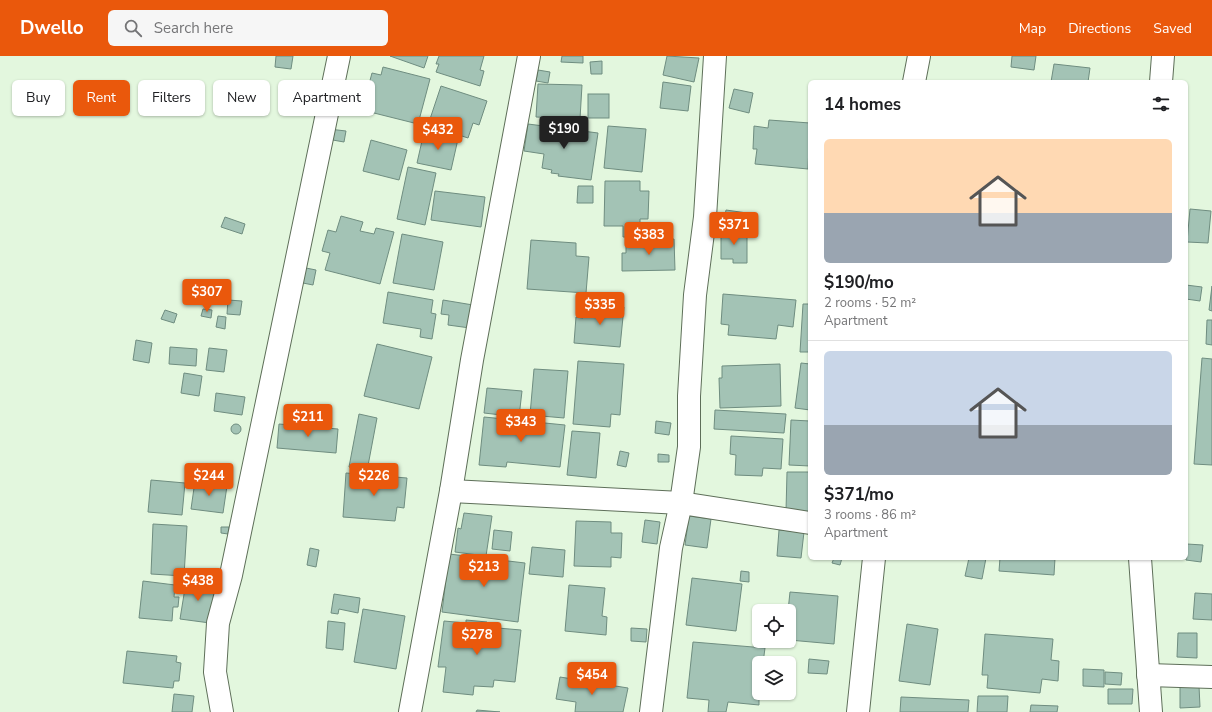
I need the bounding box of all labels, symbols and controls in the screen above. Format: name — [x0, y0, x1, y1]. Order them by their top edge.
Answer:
search box — [108, 10, 388, 46]
text: Dwello — [20, 15, 84, 41]
icon: search — [122, 17, 144, 39]
text: Search here — [154, 18, 233, 38]
text: Map — [1019, 19, 1046, 38]
text: Directions — [1068, 19, 1131, 38]
text: Saved — [1153, 19, 1192, 38]
chip: Buy — [12, 80, 65, 116]
chip: Rent — [73, 80, 130, 116]
chip: Filters — [138, 80, 205, 116]
chip: New — [213, 80, 270, 116]
chip: Apartment — [278, 80, 375, 116]
text: 14 homes — [824, 93, 901, 116]
icon: filters — [1150, 93, 1172, 115]
pin: $190 — [540, 116, 588, 150]
pin: $432 — [414, 117, 462, 151]
text: $190 — [548, 120, 580, 138]
text: $432 — [422, 121, 454, 139]
icon: home — [962, 165, 1034, 237]
pin: $371 — [710, 212, 758, 246]
text: $371 — [718, 216, 750, 234]
pin: $383 — [625, 222, 673, 256]
text: $383 — [633, 226, 665, 244]
text: $190/mo — [824, 271, 894, 294]
pin: $307 — [183, 279, 231, 313]
text: $307 — [191, 283, 223, 301]
pin: $335 — [576, 292, 624, 326]
text: 2 rooms · 52 m² — [824, 294, 916, 312]
text: $335 — [584, 296, 616, 314]
text: Apartment — [824, 312, 887, 330]
icon: home — [962, 377, 1034, 449]
pin: $211 — [284, 404, 332, 438]
text: $211 — [292, 408, 324, 426]
pin: $343 — [497, 409, 545, 443]
text: $343 — [505, 413, 537, 431]
pin: $244 — [185, 463, 233, 497]
pin: $226 — [350, 463, 398, 497]
text: $244 — [193, 467, 225, 485]
text: $226 — [358, 467, 390, 485]
text: $371/mo — [824, 483, 894, 506]
text: 3 rooms · 86 m² — [824, 506, 916, 524]
text: Apartment — [824, 524, 887, 542]
pin: $213 — [460, 554, 508, 588]
text: $213 — [468, 558, 500, 576]
pin: $438 — [174, 568, 222, 602]
text: $438 — [182, 572, 214, 590]
map controls — [752, 604, 796, 700]
button: locate — [752, 604, 796, 648]
pin: $278 — [453, 622, 501, 656]
text: $278 — [461, 626, 493, 644]
button: layers — [752, 656, 796, 700]
pin: $454 — [568, 662, 616, 696]
text: $454 — [576, 666, 608, 684]

